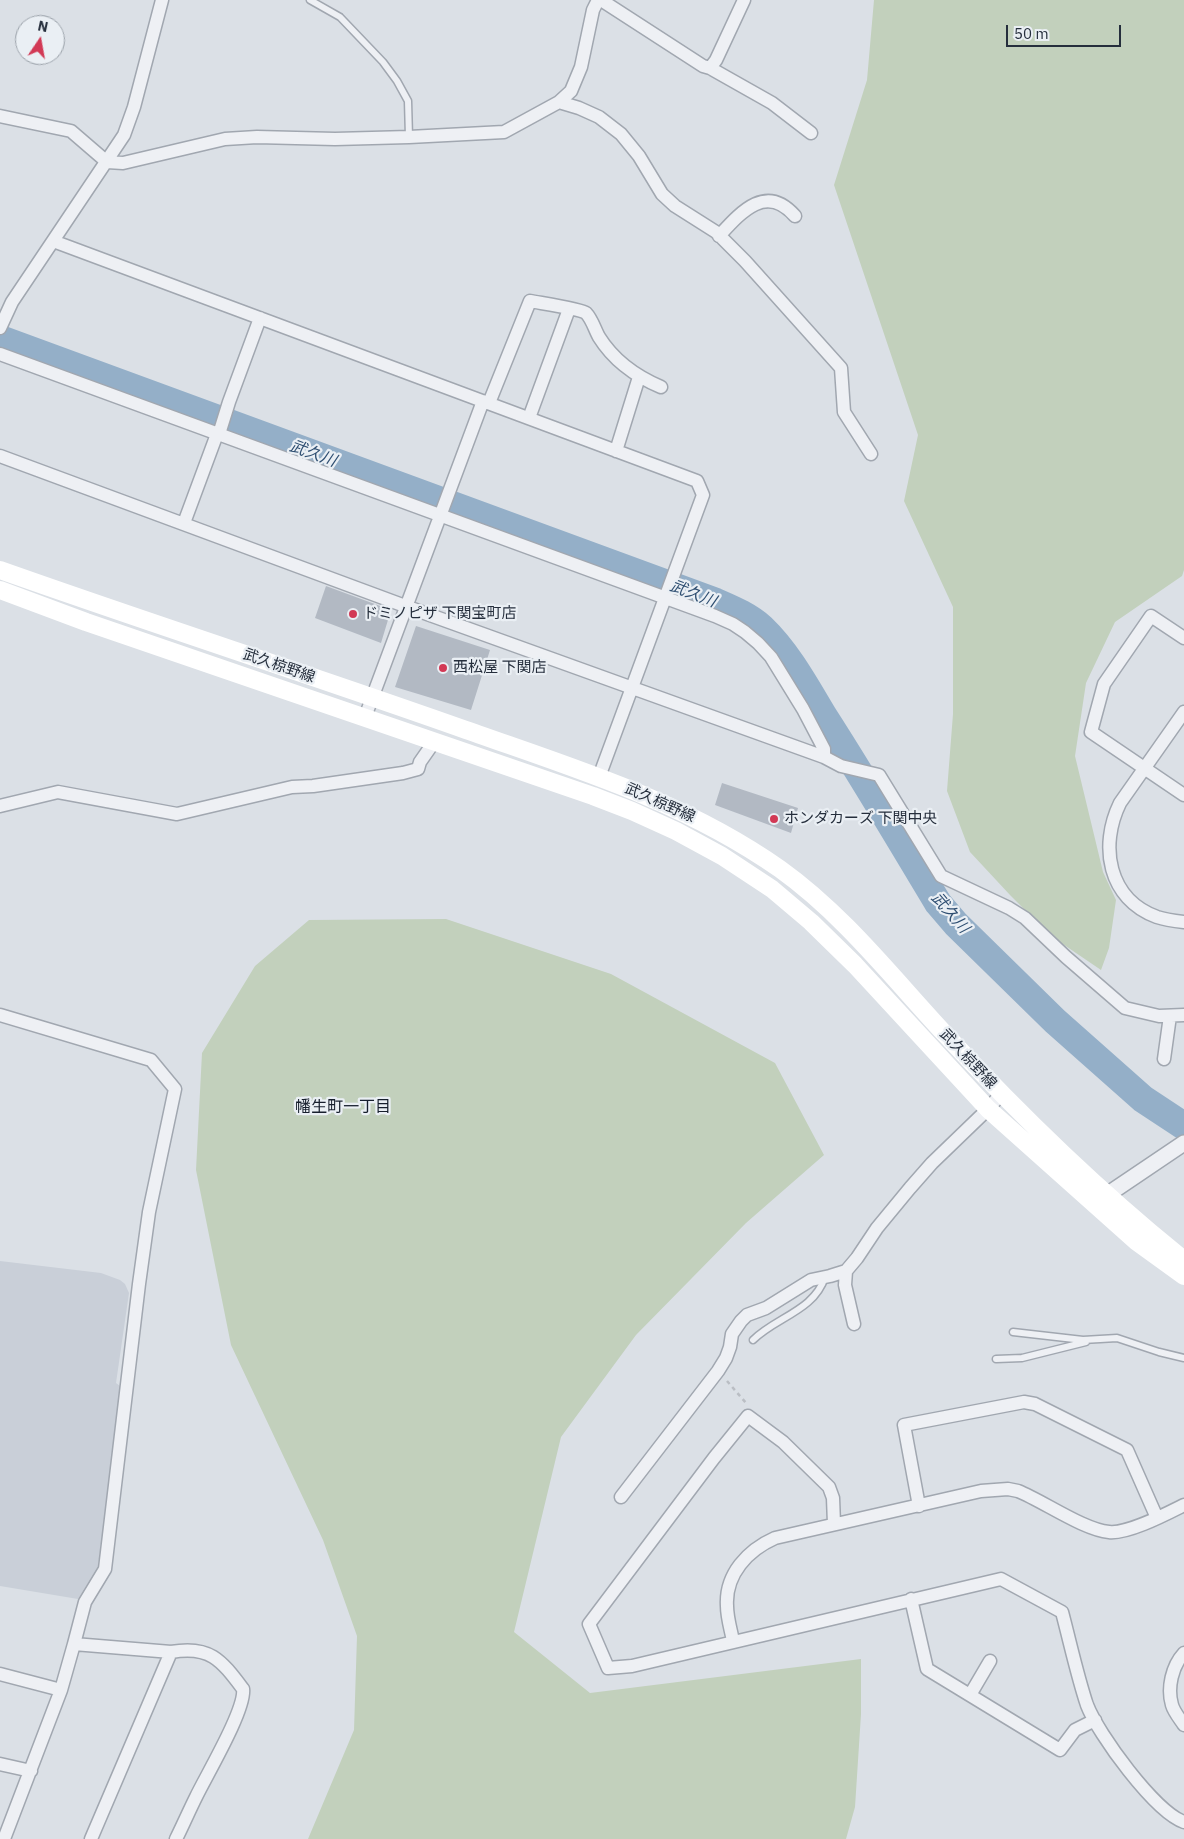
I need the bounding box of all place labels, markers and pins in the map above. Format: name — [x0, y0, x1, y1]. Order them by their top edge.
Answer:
place label: ドミノピザ 下関宝町店 — [363, 605, 517, 623]
marker: ドミノピザ 下関宝町店 — [347, 608, 359, 620]
place label: 西松屋 下関店 — [453, 659, 547, 677]
marker: 西松屋 下関店 — [437, 662, 449, 674]
place label: ホンダカーズ 下関中央 — [784, 810, 938, 828]
marker: ホンダカーズ 下関中央 — [768, 813, 780, 825]

